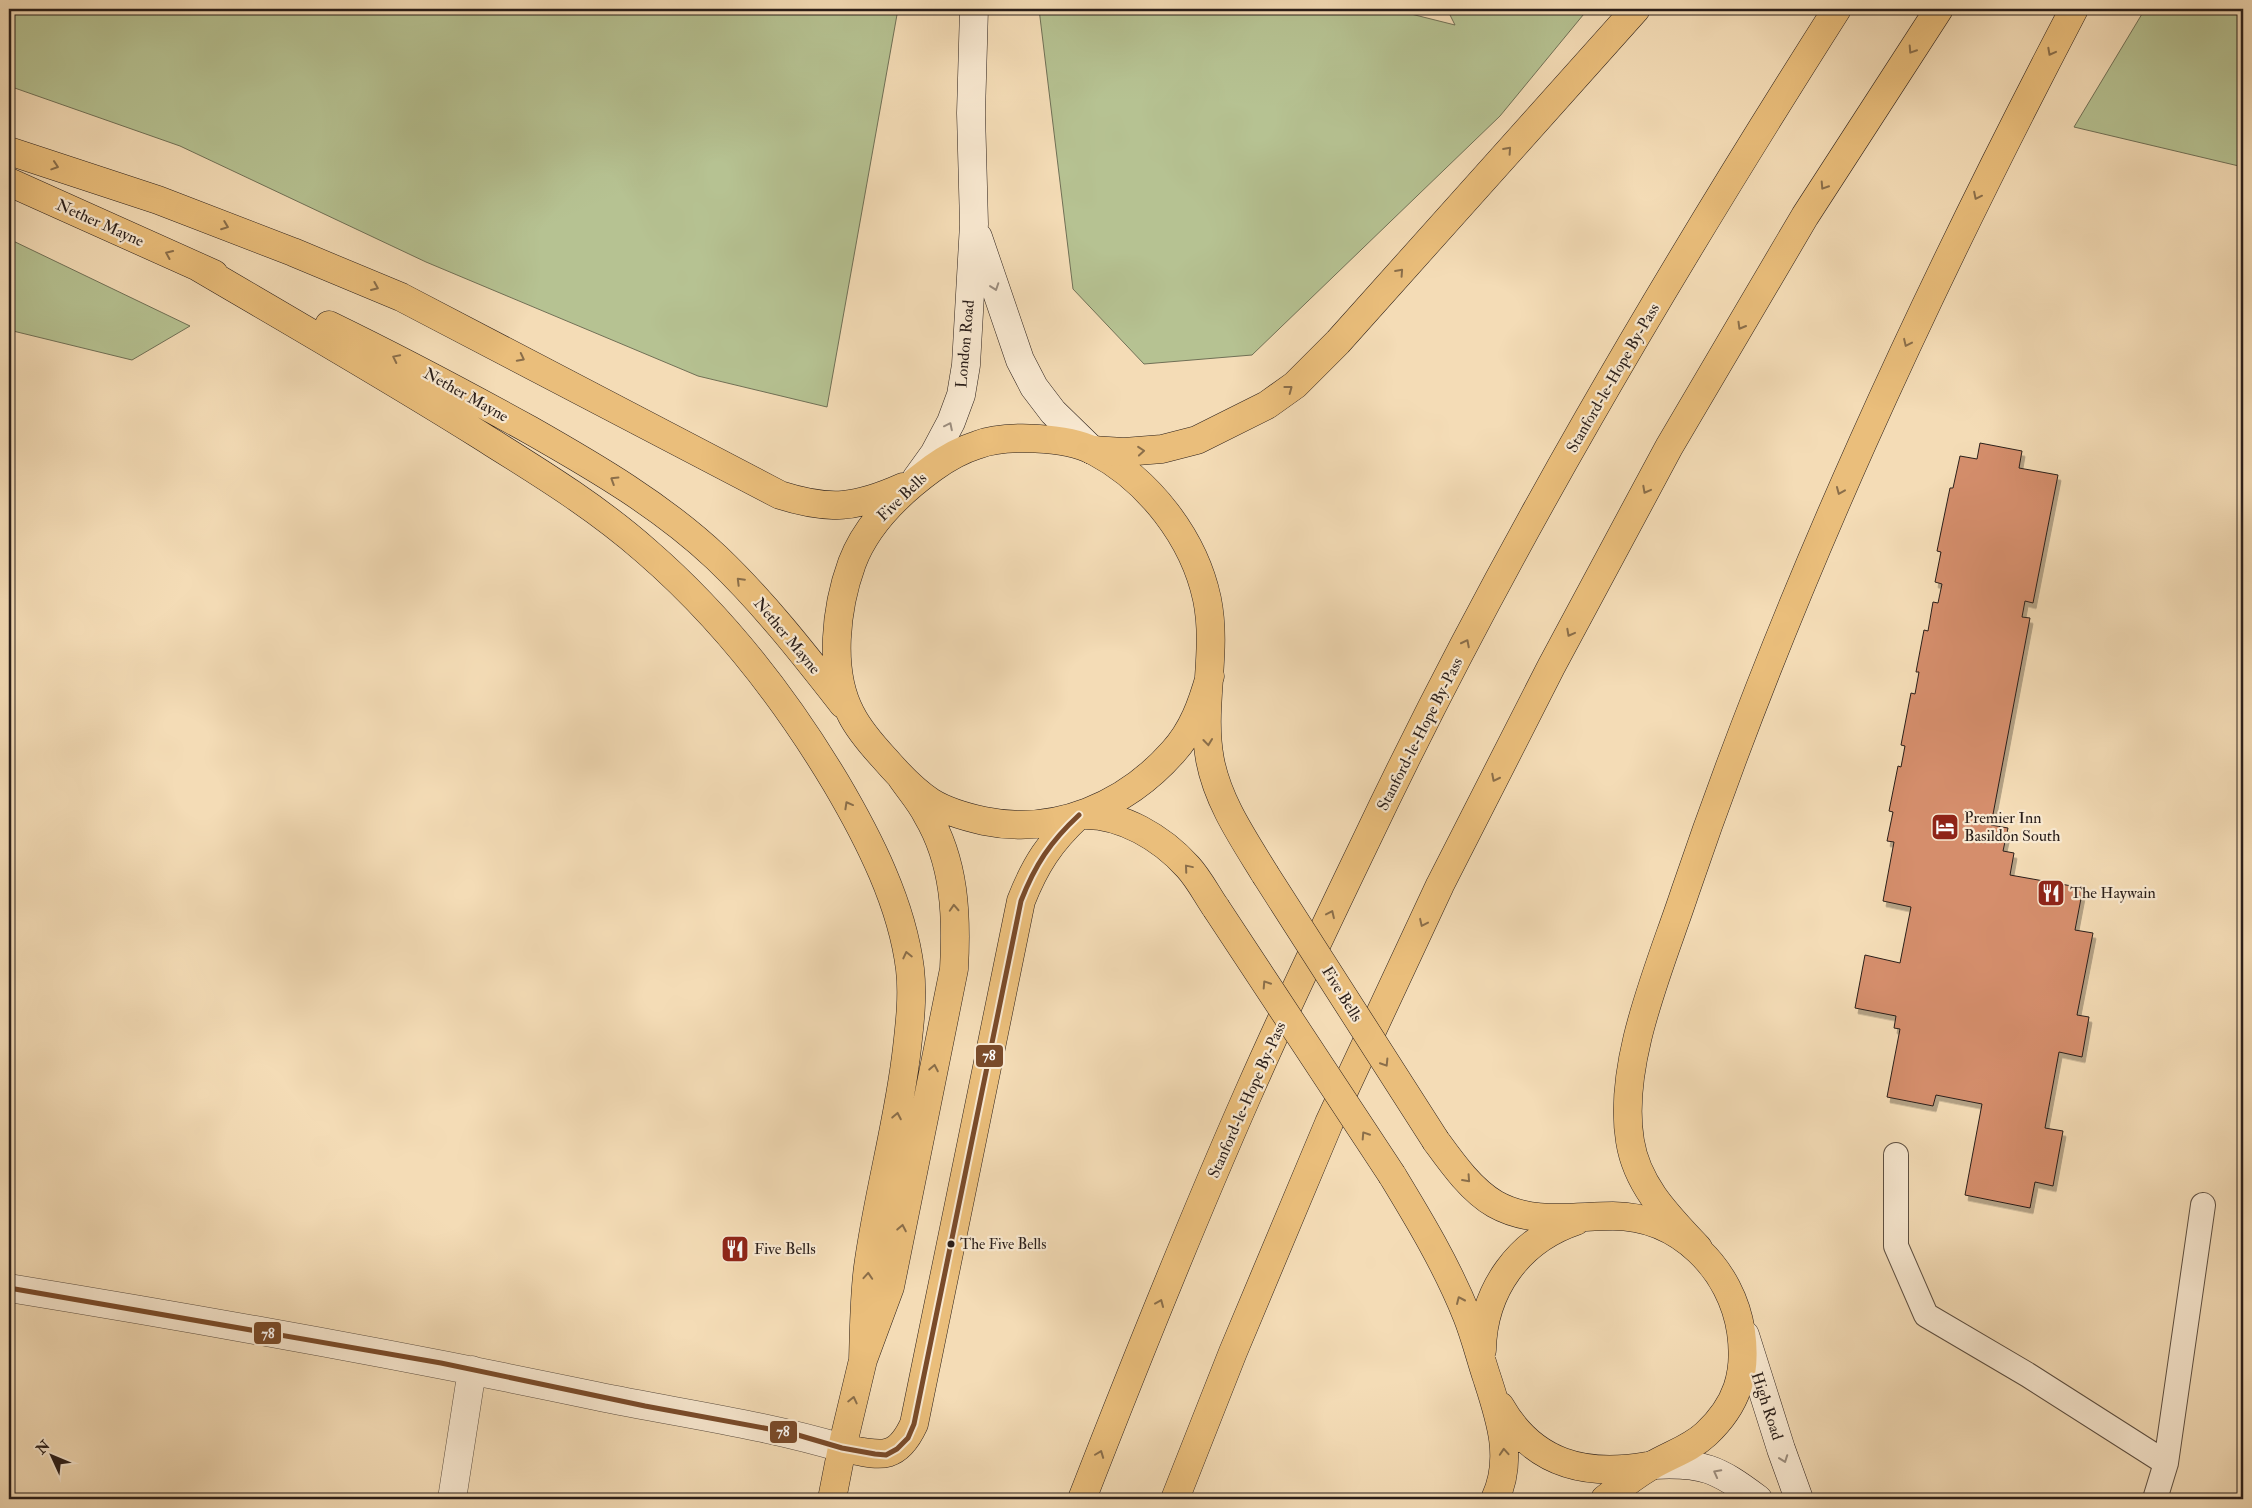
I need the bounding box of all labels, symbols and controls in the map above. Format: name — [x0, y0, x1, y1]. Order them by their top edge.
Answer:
one-way arrow — [1909, 44, 1918, 53]
one-way arrow — [2048, 47, 2058, 56]
one-way arrow — [1503, 147, 1512, 156]
one-way arrow — [50, 160, 59, 170]
one-way arrow — [1821, 181, 1831, 190]
one-way arrow — [1973, 191, 1983, 200]
street label: Nether Mayne — [53, 195, 147, 251]
one-way arrow — [220, 220, 229, 230]
one-way arrow — [165, 249, 174, 260]
one-way arrow — [1394, 268, 1403, 277]
one-way arrow — [371, 281, 379, 291]
one-way arrow — [989, 282, 999, 291]
street label: London Road — [951, 299, 979, 389]
street label: Stanford-le-Hope By-Pass — [1562, 300, 1665, 457]
one-way arrow — [1737, 320, 1747, 329]
one-way arrow — [1903, 338, 1913, 347]
one-way arrow — [516, 352, 525, 362]
one-way arrow — [392, 354, 401, 364]
street label: Nether Mayne — [420, 363, 512, 427]
one-way arrow — [1283, 386, 1292, 396]
one-way arrow — [943, 422, 953, 431]
one-way arrow — [1137, 446, 1145, 457]
street label: Five Bells — [873, 468, 931, 526]
one-way arrow — [610, 477, 620, 486]
one-way arrow — [1643, 485, 1653, 494]
one-way arrow — [1836, 486, 1847, 495]
one-way arrow — [737, 578, 746, 587]
street label: Nether Mayne — [749, 594, 825, 679]
one-way arrow — [1566, 628, 1576, 637]
one-way arrow — [1460, 639, 1470, 648]
street label: Stanford-le-Hope By-Pass — [1373, 654, 1468, 814]
one-way arrow — [1203, 739, 1214, 747]
one-way arrow — [1491, 772, 1501, 781]
one-way arrow — [844, 801, 854, 810]
place label: Premier Inn Basildon South — [1964, 808, 2061, 846]
hotel icon: Premier Inn Basildon South — [1930, 812, 1960, 842]
one-way arrow — [1185, 865, 1194, 874]
restaurant icon: The Haywain — [2036, 878, 2066, 908]
place label: The Haywain — [2070, 883, 2156, 903]
one-way arrow — [949, 904, 960, 912]
one-way arrow — [1325, 910, 1336, 919]
one-way arrow — [1418, 918, 1429, 927]
one-way arrow — [902, 951, 913, 960]
street label: Five Bells — [1317, 963, 1367, 1025]
one-way arrow — [1263, 981, 1272, 990]
street label: Stanford-le-Hope By-Pass — [1203, 1019, 1291, 1182]
line badge: 78 — [975, 1044, 1004, 1068]
text: 78 — [983, 1047, 996, 1064]
one-way arrow — [1379, 1057, 1389, 1066]
one-way arrow — [928, 1064, 938, 1073]
one-way arrow — [891, 1112, 901, 1121]
one-way arrow — [1362, 1131, 1371, 1140]
one-way arrow — [1461, 1173, 1470, 1182]
one-way arrow — [896, 1223, 906, 1232]
restaurant icon: Five Bells — [720, 1234, 750, 1264]
place label: The Five Bells — [960, 1235, 1046, 1254]
place label: Five Bells — [754, 1239, 816, 1259]
marker: The Five Bells — [946, 1239, 956, 1249]
one-way arrow — [862, 1272, 873, 1280]
one-way arrow — [1456, 1296, 1467, 1305]
one-way arrow — [1153, 1299, 1164, 1308]
line badge: 78 — [253, 1321, 282, 1345]
text: 78 — [262, 1325, 275, 1342]
street label: High Road — [1747, 1369, 1787, 1443]
one-way arrow — [847, 1396, 858, 1405]
line badge: 78 — [769, 1420, 798, 1444]
text: 78 — [777, 1423, 790, 1440]
north arrow — [28, 1430, 78, 1480]
text: N — [32, 1437, 54, 1458]
one-way arrow — [1499, 1448, 1510, 1456]
one-way arrow — [1094, 1450, 1104, 1459]
one-way arrow — [1778, 1454, 1788, 1463]
one-way arrow — [1714, 1469, 1723, 1479]

